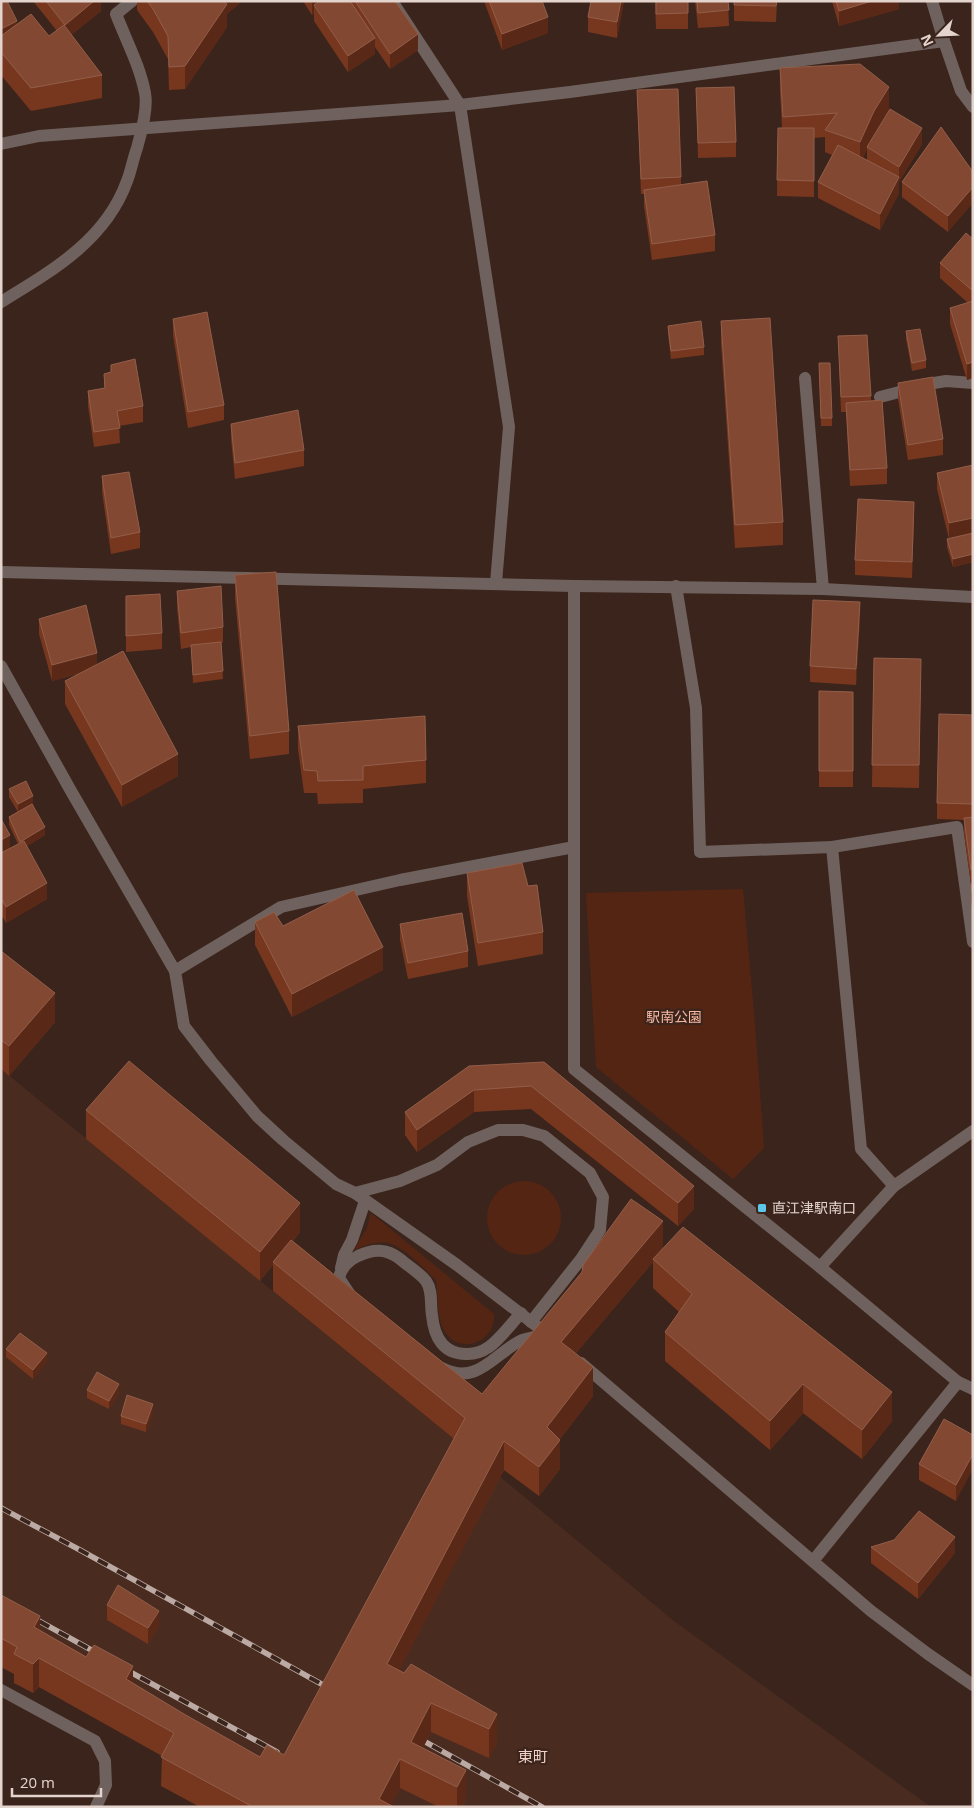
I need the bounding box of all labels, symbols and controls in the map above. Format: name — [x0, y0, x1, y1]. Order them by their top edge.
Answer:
north arrow — [914, 10, 964, 60]
text: N — [916, 31, 938, 50]
park label: 駅南公園 — [646, 1007, 702, 1026]
place label: 直江津駅南口 — [772, 1198, 856, 1217]
marker: 直江津駅南口 — [756, 1202, 768, 1214]
district label: 東町 — [518, 1746, 548, 1766]
scale bar — [12, 1766, 101, 1798]
text: 20 m — [20, 1772, 55, 1792]

